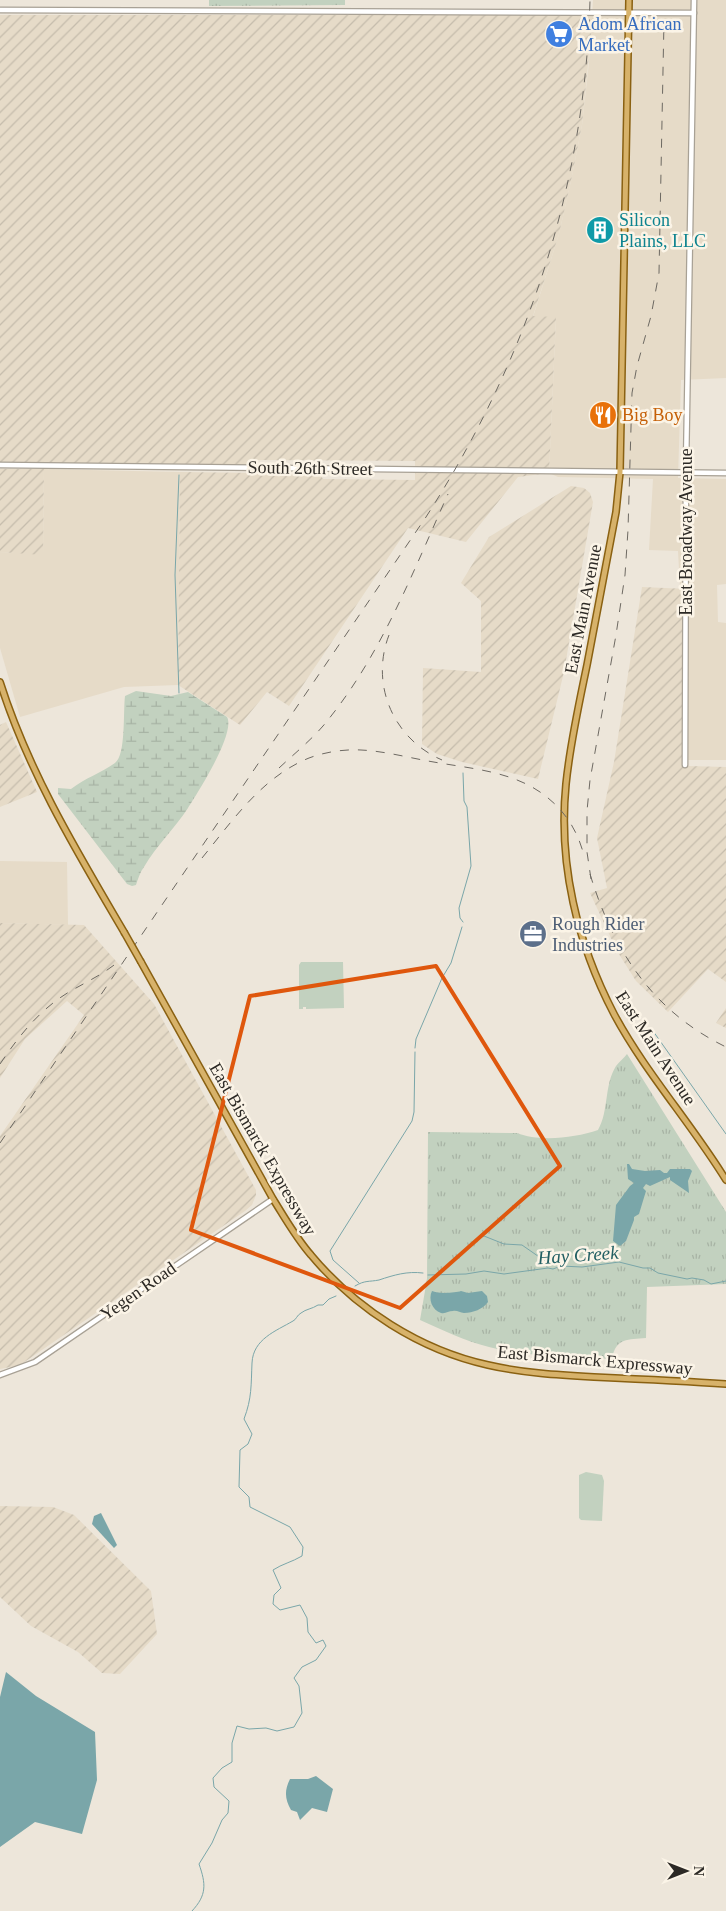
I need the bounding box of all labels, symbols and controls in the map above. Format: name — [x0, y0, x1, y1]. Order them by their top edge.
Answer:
place label: Adom African Market — [578, 14, 681, 55]
supermarket icon: Adom African Market — [544, 19, 574, 49]
place label: Silicon Plains, LLC — [619, 210, 706, 251]
building icon: Silicon Plains, LLC — [585, 215, 615, 245]
restaurant icon: Big Boy — [588, 400, 618, 430]
place label: Big Boy — [622, 405, 683, 425]
street label: East Broadway Avenue — [676, 448, 696, 616]
street label: South 26th Street — [247, 457, 373, 479]
street label: East Main Avenue — [561, 542, 605, 676]
place label: Rough Rider Industries — [552, 914, 645, 955]
office icon: Rough Rider Industries — [518, 919, 548, 949]
street label: East Main Avenue — [612, 987, 700, 1109]
street label: East Bismarck Expressway — [205, 1059, 321, 1239]
water label: Hay Creek — [536, 1242, 620, 1268]
street label: Yegen Road — [96, 1258, 180, 1324]
street label: East Bismarck Expressway — [497, 1341, 693, 1379]
north arrow — [661, 1846, 711, 1896]
text: N — [691, 1866, 706, 1876]

